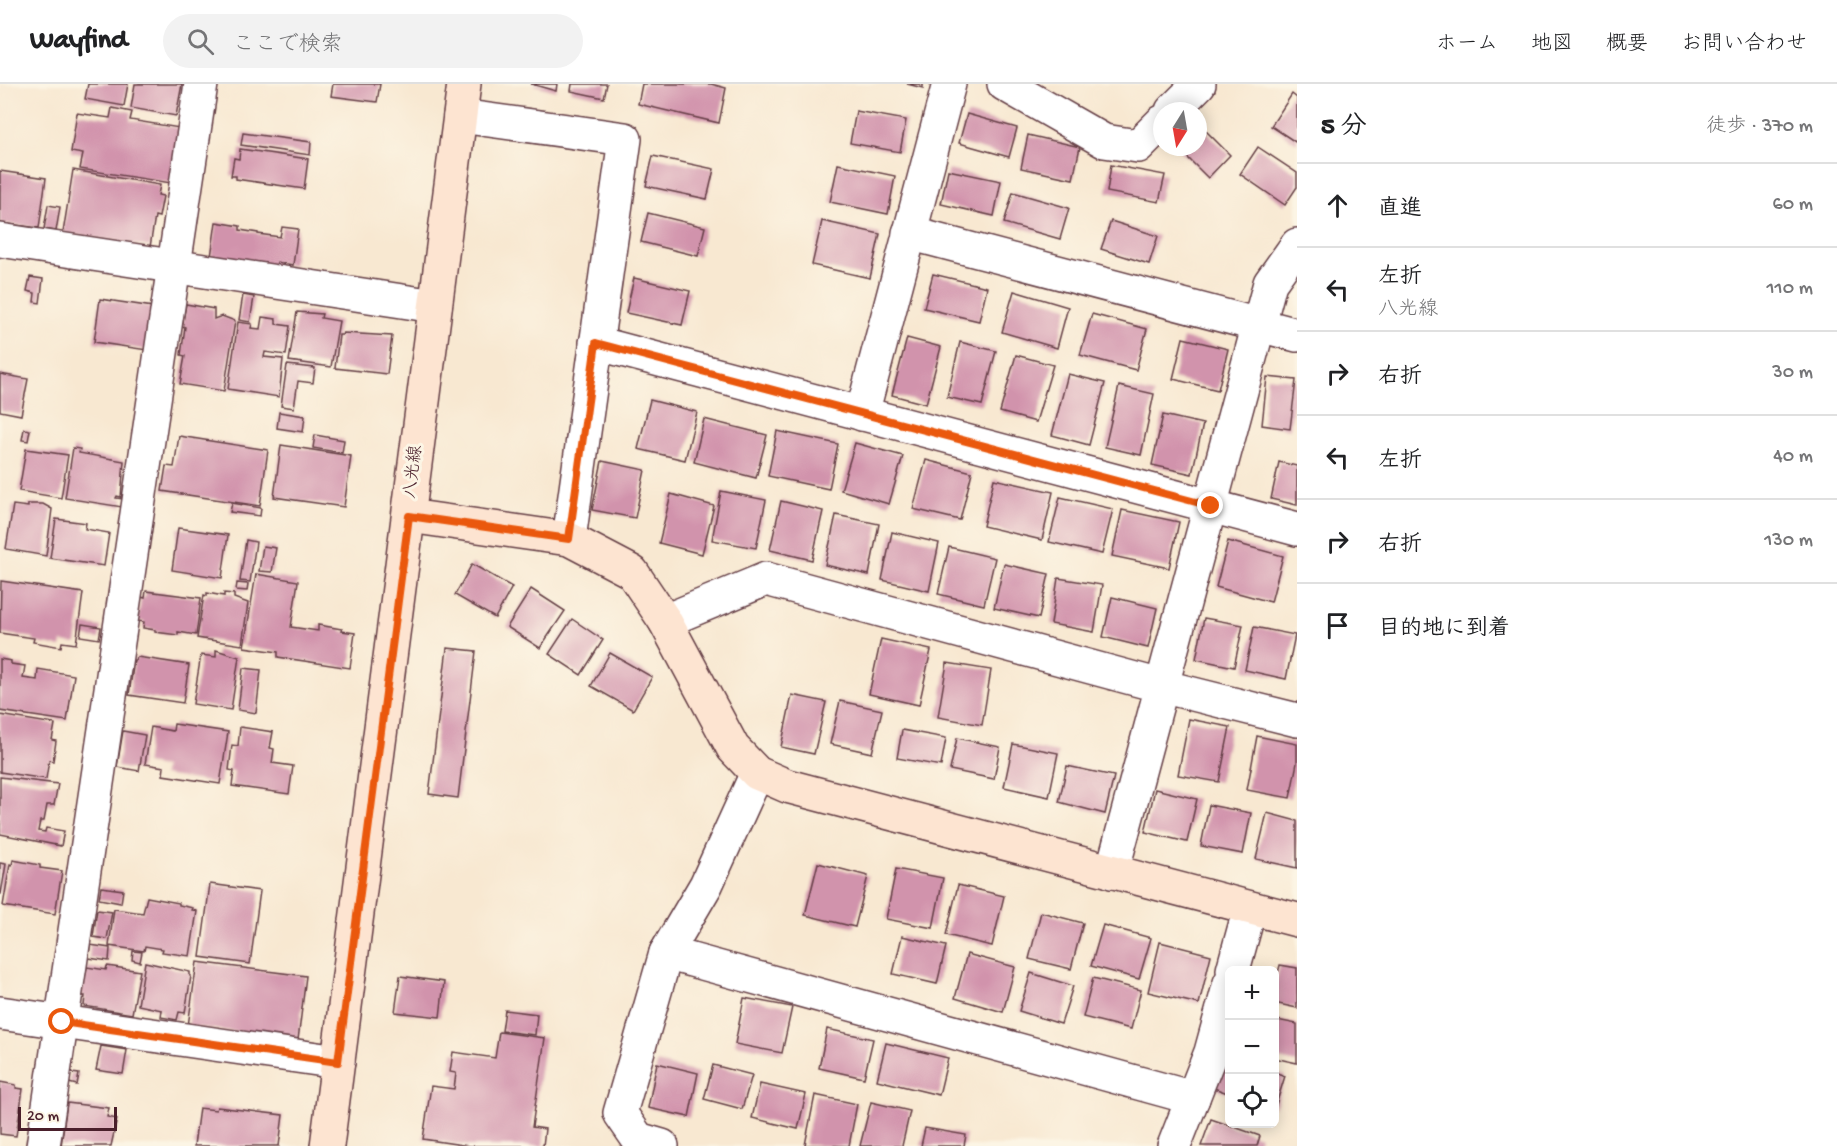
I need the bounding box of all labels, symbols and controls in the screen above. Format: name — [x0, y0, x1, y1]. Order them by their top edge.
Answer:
search box — [163, 14, 583, 68]
text: Wayfind — [30, 25, 127, 58]
icon: search — [184, 25, 217, 58]
text: ここで検索 — [232, 33, 343, 59]
text: ホーム — [1436, 33, 1498, 58]
text: 地図 — [1531, 33, 1573, 58]
text: 概要 — [1606, 33, 1648, 58]
text: お問い合わせ — [1681, 33, 1807, 58]
north arrow — [1153, 102, 1207, 156]
text: 5 分 — [1321, 113, 1367, 144]
text: 徒歩 · 370 m — [1706, 116, 1813, 139]
icon: ahead — [1321, 189, 1354, 222]
text: 60 m — [1773, 194, 1813, 217]
text: 直進 — [1378, 197, 1422, 223]
text: 左折 — [1378, 265, 1422, 291]
icon: left — [1321, 273, 1354, 306]
text: 110 m — [1767, 278, 1813, 301]
text: 八光線 — [1378, 299, 1438, 322]
icon: right — [1321, 357, 1354, 390]
text: 30 m — [1772, 362, 1813, 385]
text: 右折 — [1378, 365, 1422, 391]
icon: left — [1321, 441, 1354, 474]
street label: 八光線 — [399, 444, 428, 500]
text: 40 m — [1773, 446, 1813, 469]
text: 左折 — [1378, 449, 1422, 475]
route end — [1197, 492, 1223, 518]
icon: right — [1321, 525, 1354, 558]
text: 130 m — [1764, 530, 1813, 553]
text: 右折 — [1378, 533, 1422, 559]
icon: arrive — [1321, 609, 1354, 642]
text: 目的地に到着 — [1378, 617, 1510, 643]
map controls — [1225, 966, 1279, 1128]
button: + — [1225, 966, 1279, 1020]
route start — [48, 1008, 74, 1034]
button: − — [1225, 1020, 1279, 1074]
button: locate — [1225, 1074, 1279, 1128]
scale bar — [18, 1104, 117, 1132]
text: 20 m — [27, 1108, 59, 1127]

